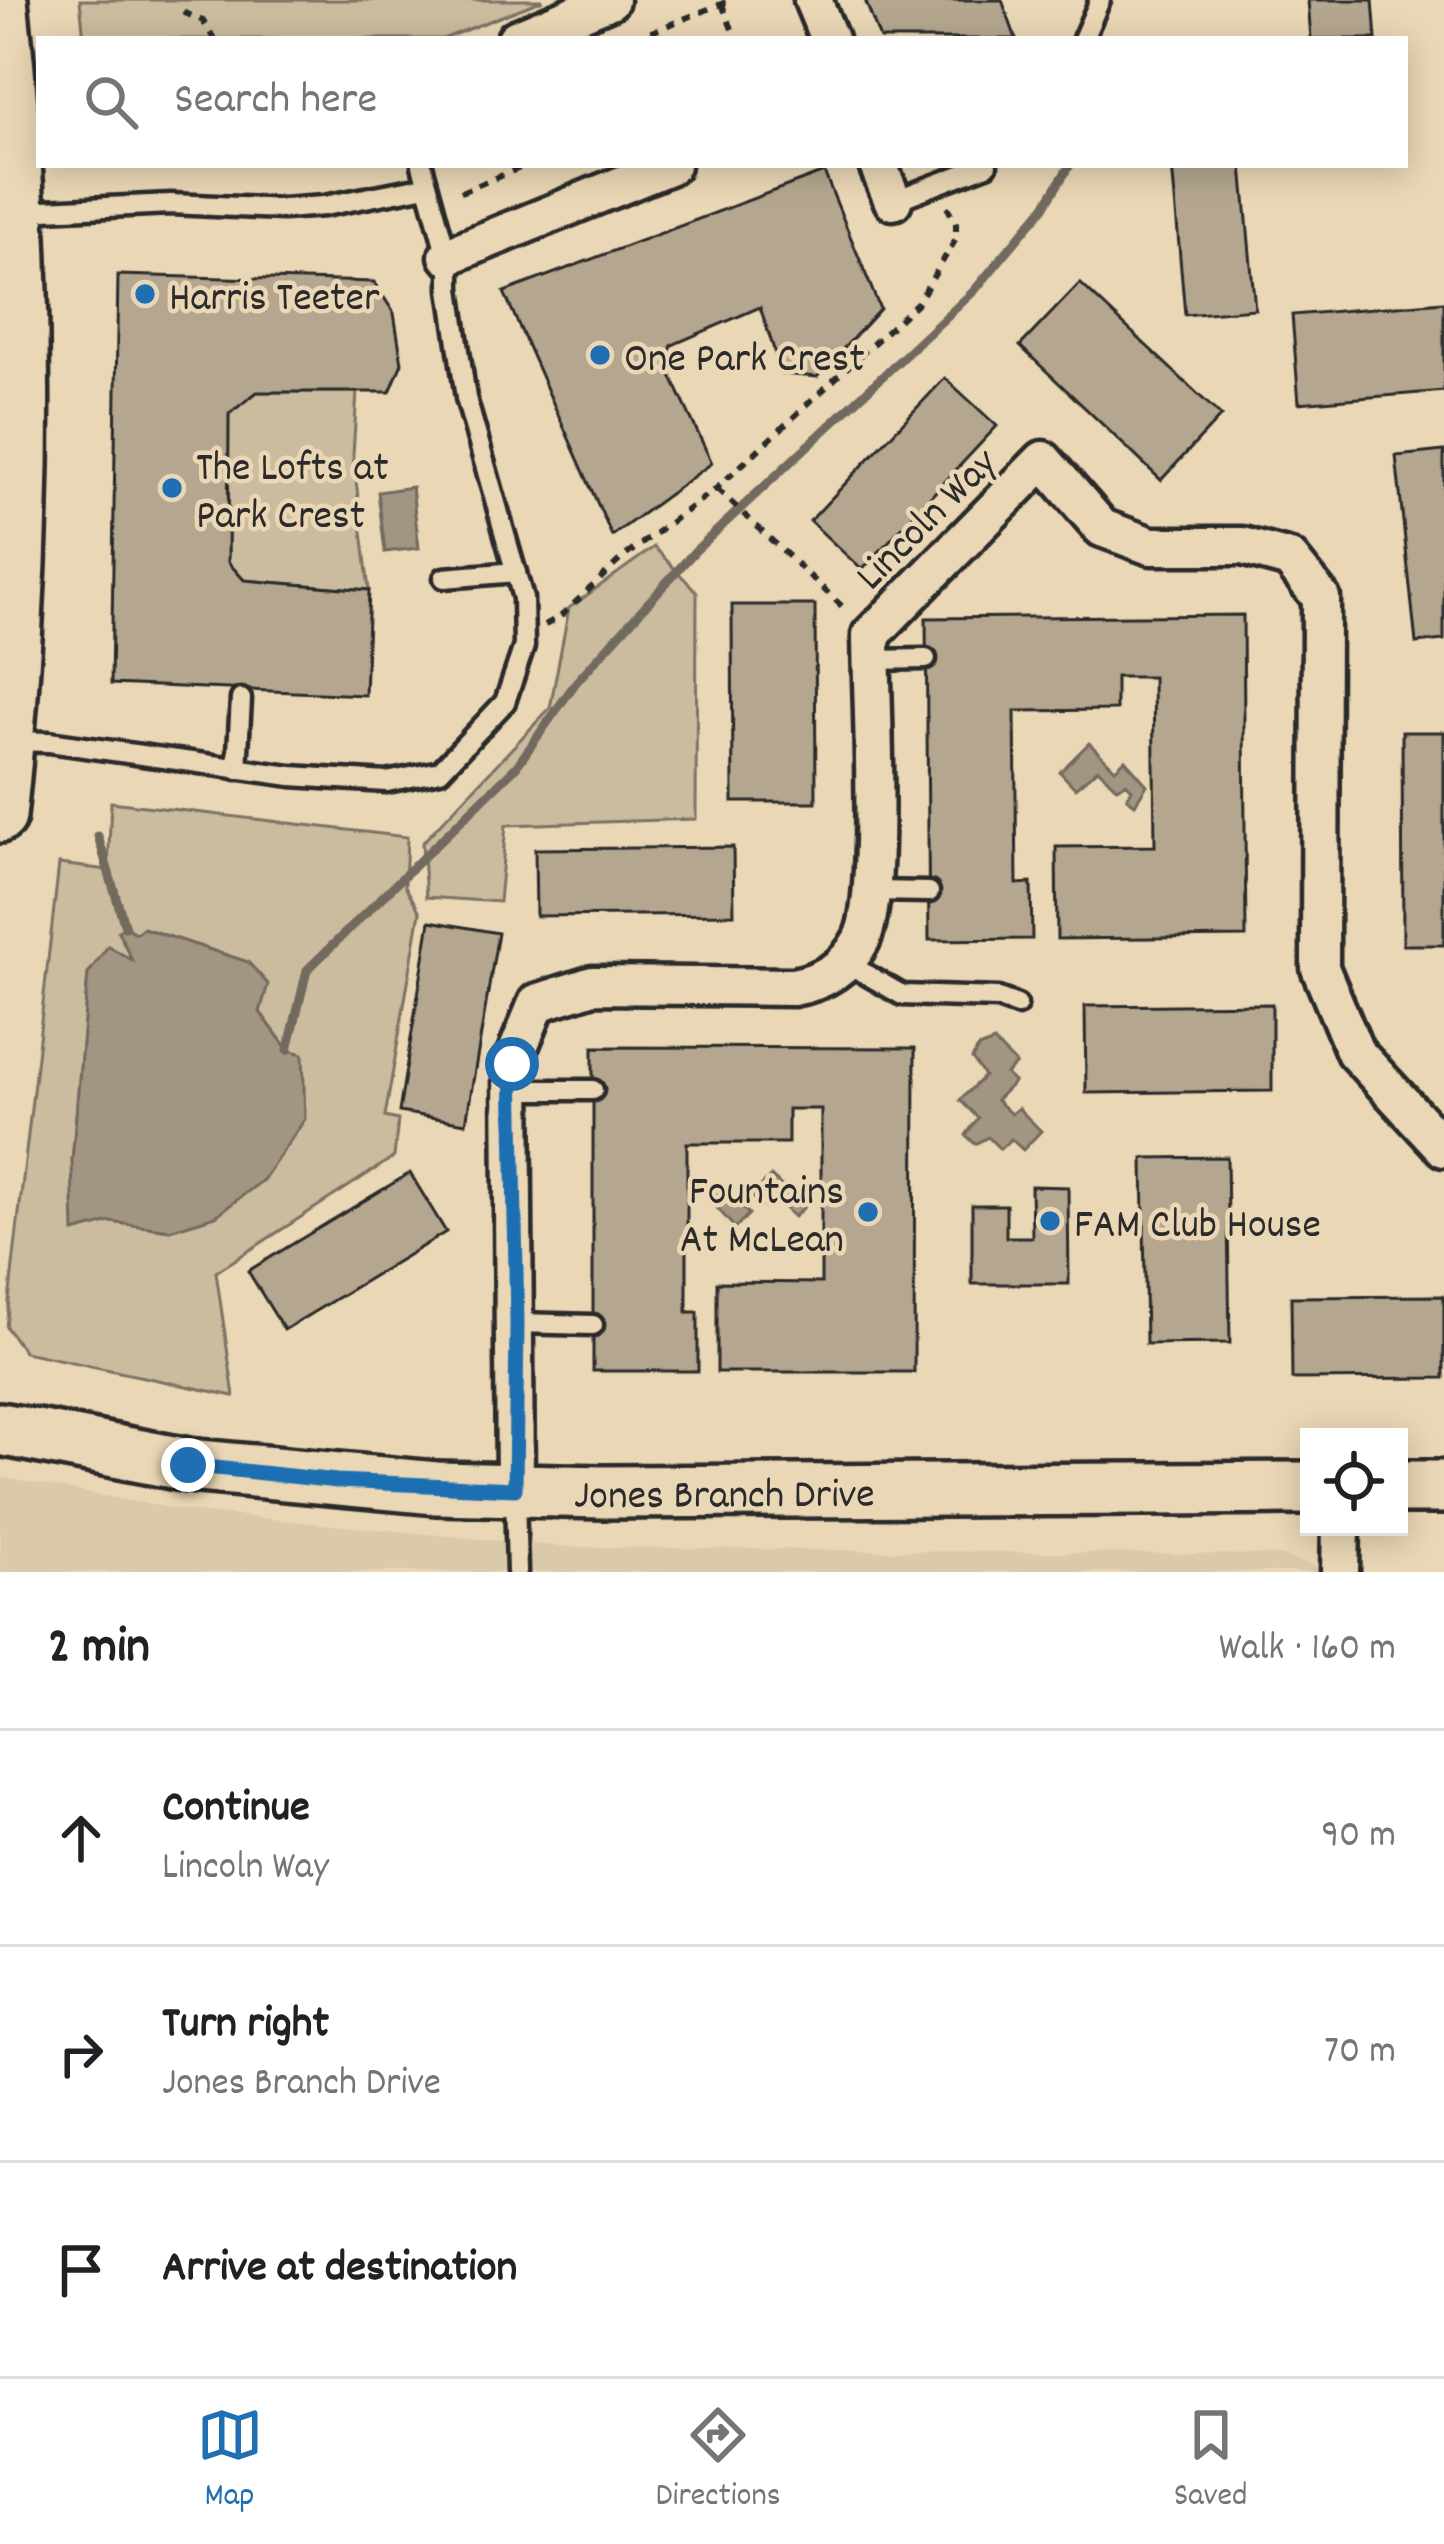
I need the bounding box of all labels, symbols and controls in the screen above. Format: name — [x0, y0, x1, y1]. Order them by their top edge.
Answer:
search box — [36, 36, 1408, 168]
icon: search — [78, 69, 144, 135]
text: Search here — [174, 70, 377, 134]
place label: Harris Teeter — [169, 271, 380, 331]
marker: Harris Teeter — [132, 281, 158, 307]
place label: One Park Crest — [624, 332, 865, 392]
marker: One Park Crest — [587, 342, 613, 368]
street label: Lincoln Way — [844, 437, 1014, 607]
place label: The Lofts at Park Crest — [196, 441, 389, 549]
marker: The Lofts at Park Crest — [159, 475, 185, 501]
route start — [485, 1037, 539, 1091]
place label: Fountains At McLean — [680, 1165, 844, 1273]
place label: FAM Club House — [1074, 1198, 1321, 1258]
marker: Fountains At McLean — [855, 1199, 881, 1225]
marker: FAM Club House — [1037, 1208, 1063, 1234]
map controls — [1300, 1428, 1408, 1536]
button: locate — [1300, 1428, 1408, 1536]
route end — [161, 1438, 215, 1492]
street label: Jones Branch Drive — [573, 1467, 875, 1529]
text: 2 min — [48, 1614, 150, 1686]
text: Walk · 160 m — [1219, 1623, 1396, 1678]
text: Continue — [162, 1778, 310, 1842]
icon: ahead — [48, 1805, 114, 1871]
text: 90 m — [1321, 1810, 1396, 1865]
text: Lincoln Way — [162, 1842, 329, 1897]
text: Turn right — [162, 1994, 329, 2058]
icon: right — [48, 2021, 114, 2087]
text: 70 m — [1324, 2026, 1396, 2081]
text: Jones Branch Drive — [162, 2058, 441, 2113]
icon: arrive — [48, 2237, 114, 2303]
text: Arrive at destination — [162, 2238, 517, 2302]
tab: Map — [197, 2402, 263, 2521]
tab: Directions — [656, 2402, 781, 2521]
tab: Saved — [1174, 2402, 1247, 2521]

